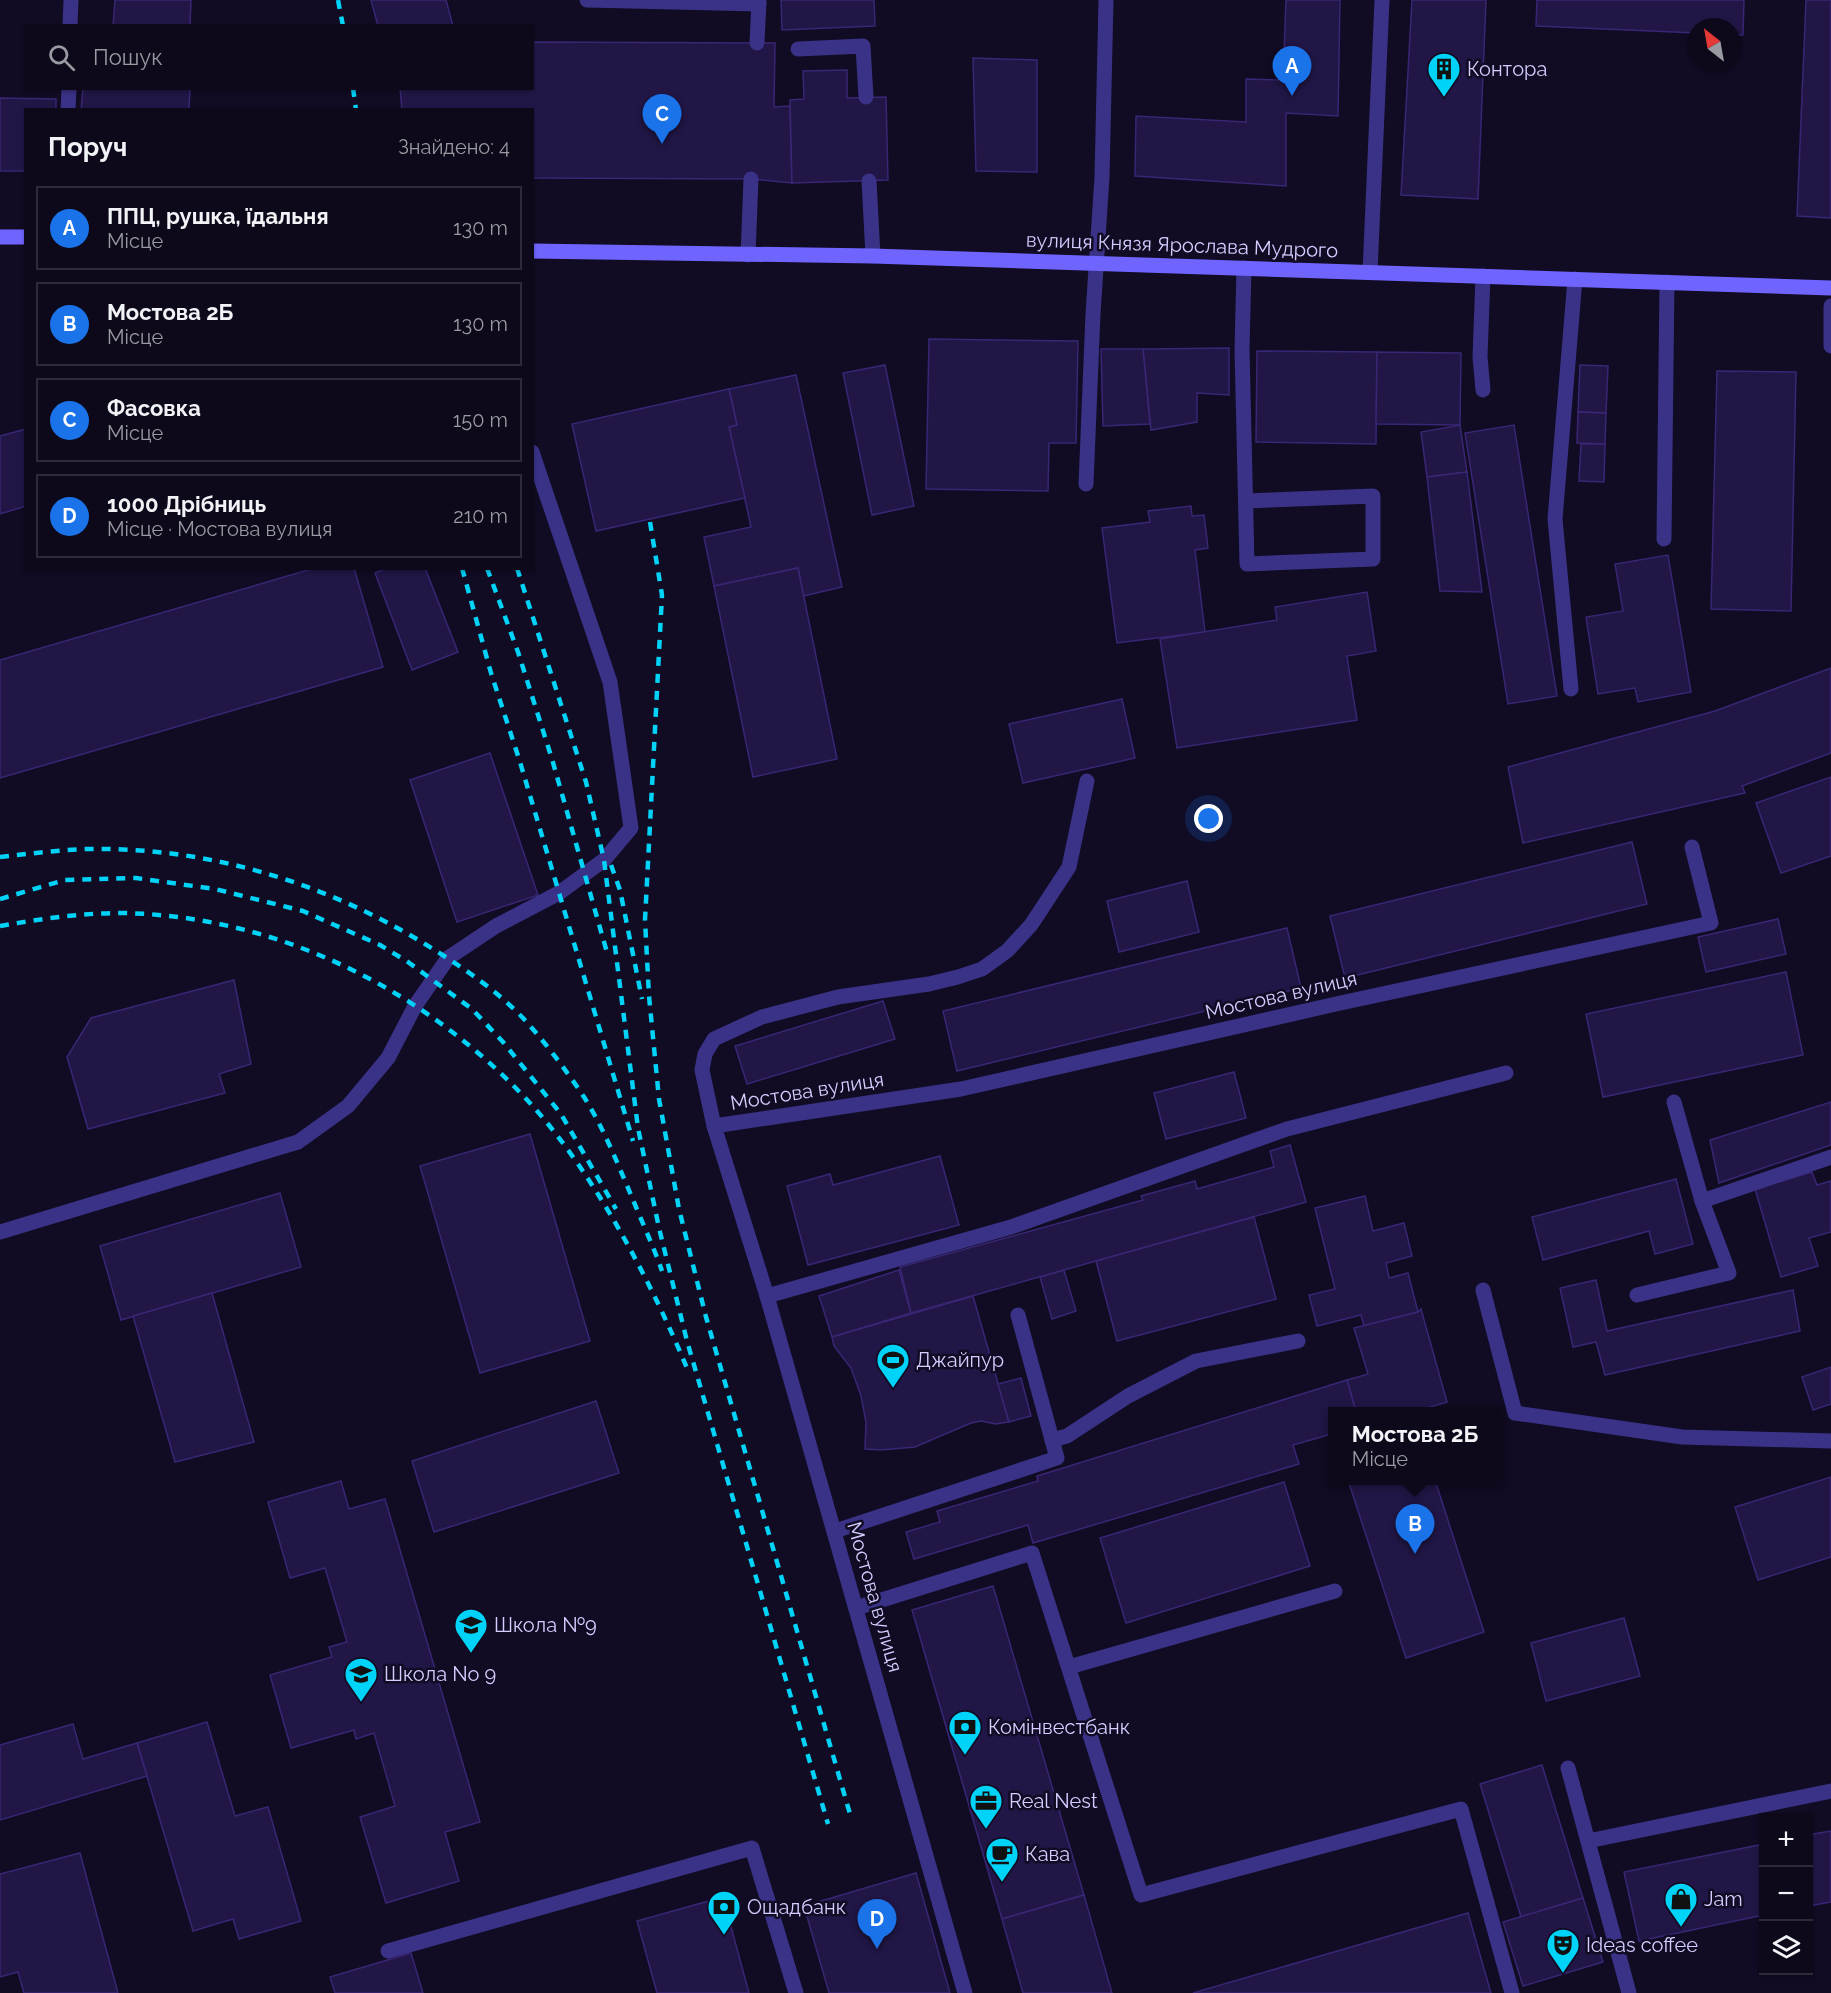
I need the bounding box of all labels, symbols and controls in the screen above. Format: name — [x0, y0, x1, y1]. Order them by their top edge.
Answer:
north arrow — [1687, 18, 1741, 72]
search box — [24, 24, 534, 90]
icon: search — [45, 41, 78, 74]
text: Пошук — [93, 44, 163, 70]
pin: A — [1272, 46, 1312, 96]
building icon: Контора — [1426, 51, 1462, 98]
place label: Контора — [1467, 57, 1547, 81]
pin: C — [642, 94, 682, 144]
text: Поруч — [48, 132, 127, 162]
text: Знайдено: 4 — [398, 135, 510, 159]
text: ППЦ, рушка, їдальня — [107, 203, 329, 229]
text: A — [63, 216, 76, 240]
text: 130 m — [453, 216, 508, 240]
street label: вулиця Князя Ярослава Мудрого — [1025, 228, 1339, 262]
text: Місце — [107, 229, 163, 253]
text: Мостова 2Б — [107, 299, 233, 325]
text: B — [63, 312, 76, 336]
text: 130 m — [453, 312, 508, 336]
text: Місце — [107, 325, 163, 349]
text: Фасовка — [107, 395, 201, 421]
text: C — [63, 408, 76, 432]
text: 150 m — [453, 408, 508, 432]
text: Місце — [107, 421, 163, 445]
text: 1000 Дрібниць — [107, 491, 266, 517]
text: D — [62, 504, 77, 528]
text: 210 m — [453, 504, 508, 528]
text: Місце · Мостова вулиця — [107, 517, 332, 541]
your location — [1194, 804, 1223, 833]
street label: Мостова вулиця — [1203, 966, 1359, 1024]
street label: Мостова вулиця — [729, 1067, 885, 1115]
sports icon: Джайпур — [875, 1342, 911, 1389]
place label: Джайпур — [916, 1348, 1004, 1372]
popup — [1328, 1407, 1502, 1485]
text: Мостова 2Б — [1352, 1421, 1478, 1447]
text: Місце — [1352, 1447, 1408, 1471]
pin: B — [1396, 1504, 1434, 1554]
street label: Мостова вулиця — [842, 1519, 908, 1675]
school or university icon: Школа №9 — [453, 1607, 489, 1654]
place label: Школа №9 — [494, 1613, 597, 1637]
school or university icon: Школа No 9 — [343, 1656, 379, 1703]
place label: Школа No 9 — [384, 1662, 496, 1686]
bank icon: Комінвестбанк — [947, 1709, 983, 1756]
place label: Комінвестбанк — [988, 1715, 1130, 1739]
office icon: Real Nest — [968, 1783, 1004, 1830]
place label: Real Nest — [1009, 1789, 1098, 1813]
map controls — [1759, 1813, 1813, 1975]
button: + — [1759, 1813, 1813, 1867]
cafe icon: Кава — [984, 1836, 1020, 1883]
place label: Кава — [1025, 1842, 1070, 1866]
button: − — [1759, 1867, 1813, 1921]
shop icon: Jam — [1663, 1881, 1699, 1928]
place label: Jam — [1704, 1887, 1743, 1911]
bank icon: Ощадбанк — [706, 1889, 742, 1936]
place label: Ощадбанк — [747, 1895, 846, 1919]
pin: D — [858, 1900, 896, 1949]
button: layers — [1759, 1921, 1813, 1975]
theatre icon: Ideas coffee — [1545, 1927, 1581, 1974]
place label: Ideas coffee — [1586, 1933, 1698, 1957]

